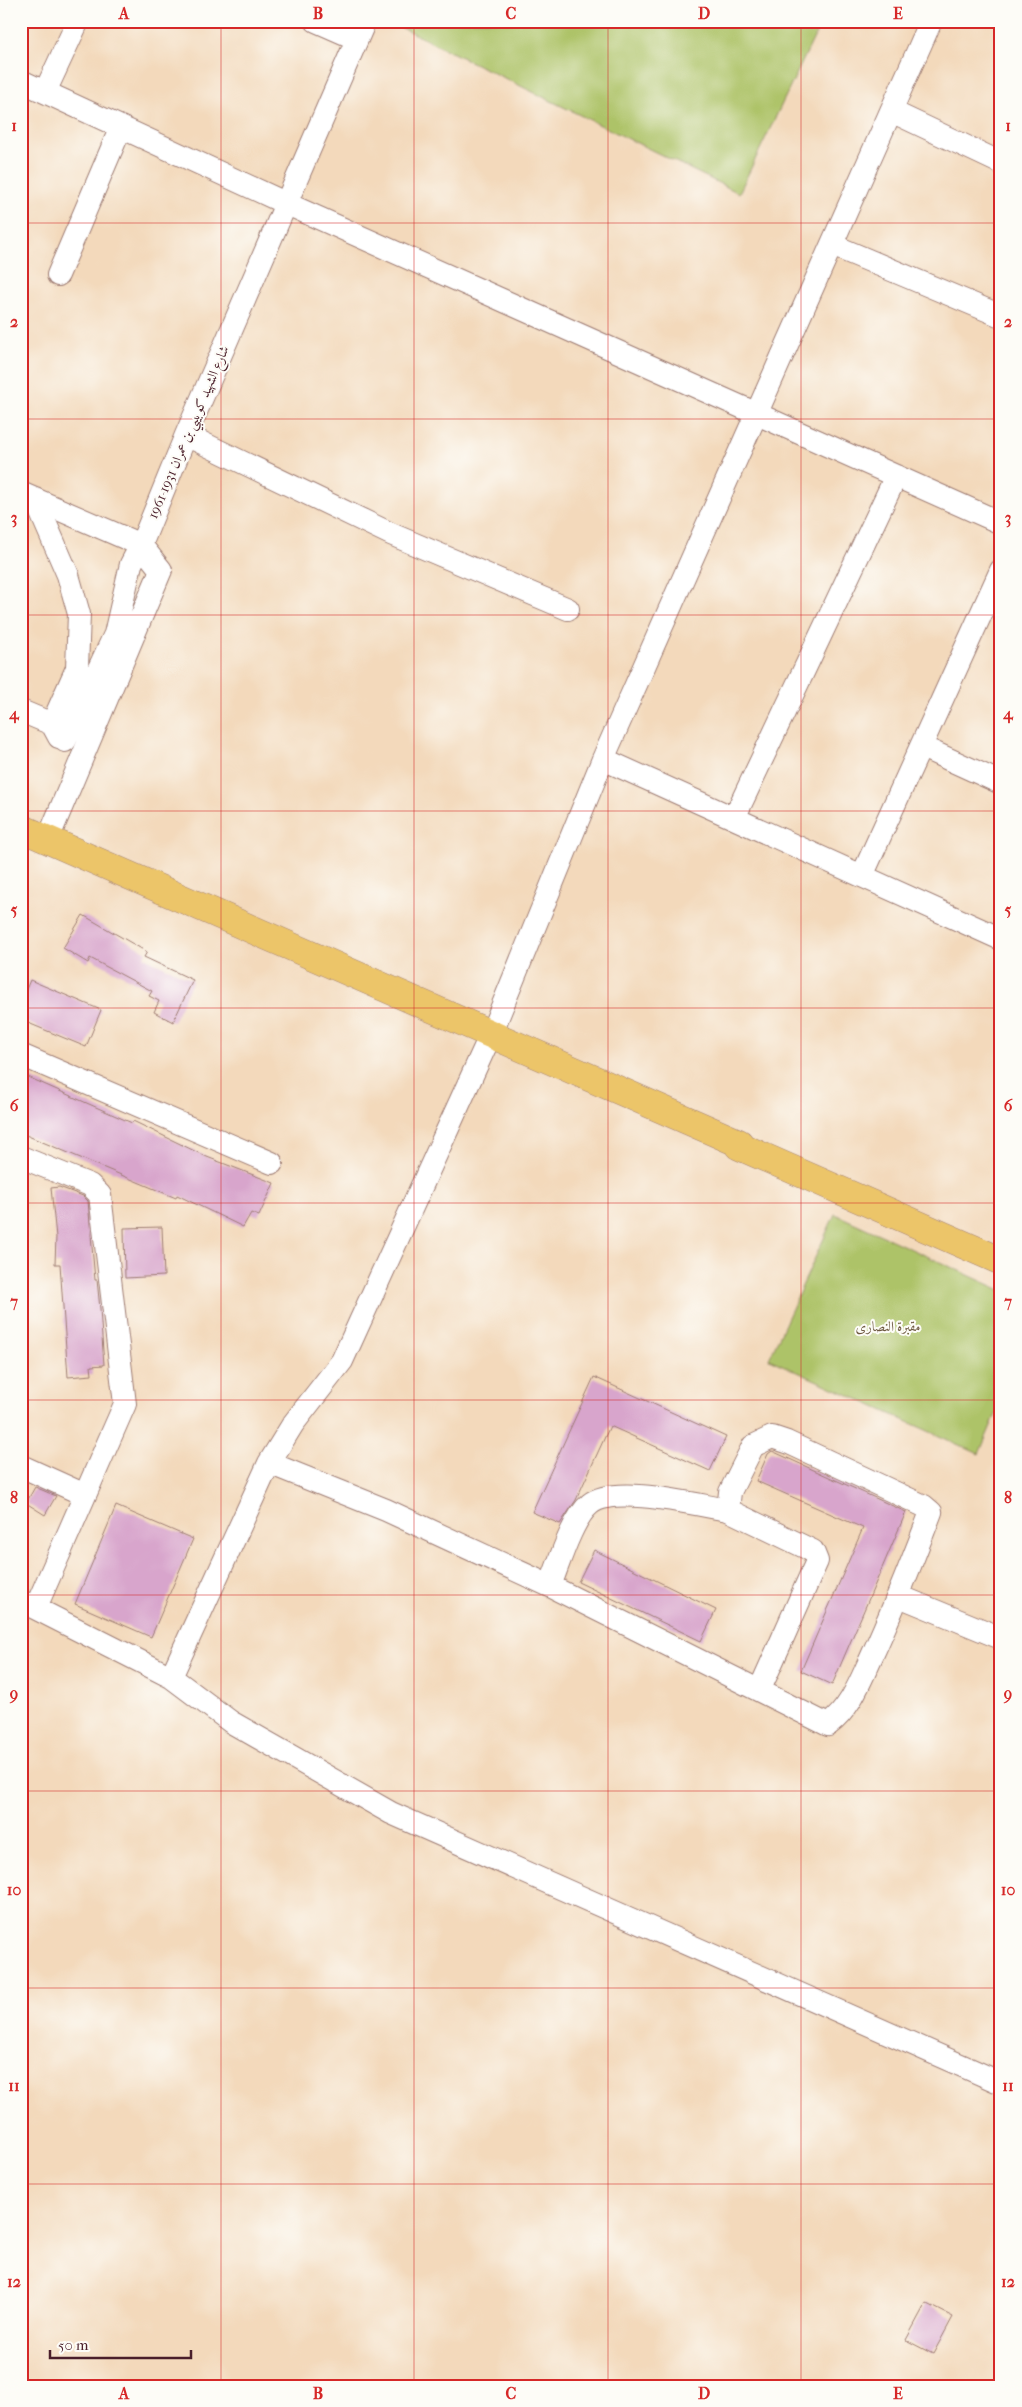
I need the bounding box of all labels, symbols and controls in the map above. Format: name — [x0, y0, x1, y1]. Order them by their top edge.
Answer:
text: A — [118, 4, 130, 23]
text: B — [313, 4, 323, 23]
text: C — [506, 4, 517, 23]
text: D — [698, 4, 710, 23]
text: E — [893, 4, 903, 23]
text: 1 — [11, 116, 17, 135]
text: 1 — [1005, 116, 1011, 135]
text: 2 — [10, 312, 18, 331]
text: 2 — [1004, 312, 1012, 331]
street label: شارع الشهيد كوبيبي بن عمران 1931-1961 — [144, 343, 236, 523]
text: 3 — [11, 508, 17, 528]
text: 3 — [1005, 508, 1011, 528]
text: 4 — [8, 704, 20, 724]
text: 4 — [1002, 704, 1014, 724]
text: 5 — [11, 900, 18, 919]
text: 5 — [1005, 900, 1012, 919]
text: 6 — [10, 1096, 19, 1115]
text: 6 — [1004, 1096, 1013, 1115]
text: 7 — [9, 1292, 18, 1311]
text: 7 — [1003, 1292, 1012, 1311]
park label: مقبرة النصارى — [855, 1318, 921, 1335]
text: 8 — [10, 1488, 18, 1507]
text: 8 — [1004, 1488, 1012, 1507]
text: 9 — [9, 1684, 18, 1704]
text: 9 — [1003, 1684, 1012, 1704]
text: 10 — [7, 1880, 21, 1899]
text: 10 — [1001, 1880, 1015, 1899]
text: 11 — [8, 2076, 20, 2095]
text: 11 — [1002, 2076, 1014, 2095]
text: 12 — [7, 2272, 21, 2291]
text: 12 — [1001, 2272, 1015, 2291]
scale bar — [50, 2327, 191, 2359]
text: 50 m — [58, 2336, 89, 2354]
text: A — [118, 2384, 130, 2403]
text: B — [313, 2384, 323, 2403]
text: C — [506, 2384, 517, 2403]
text: D — [698, 2384, 710, 2403]
text: E — [893, 2384, 903, 2403]

